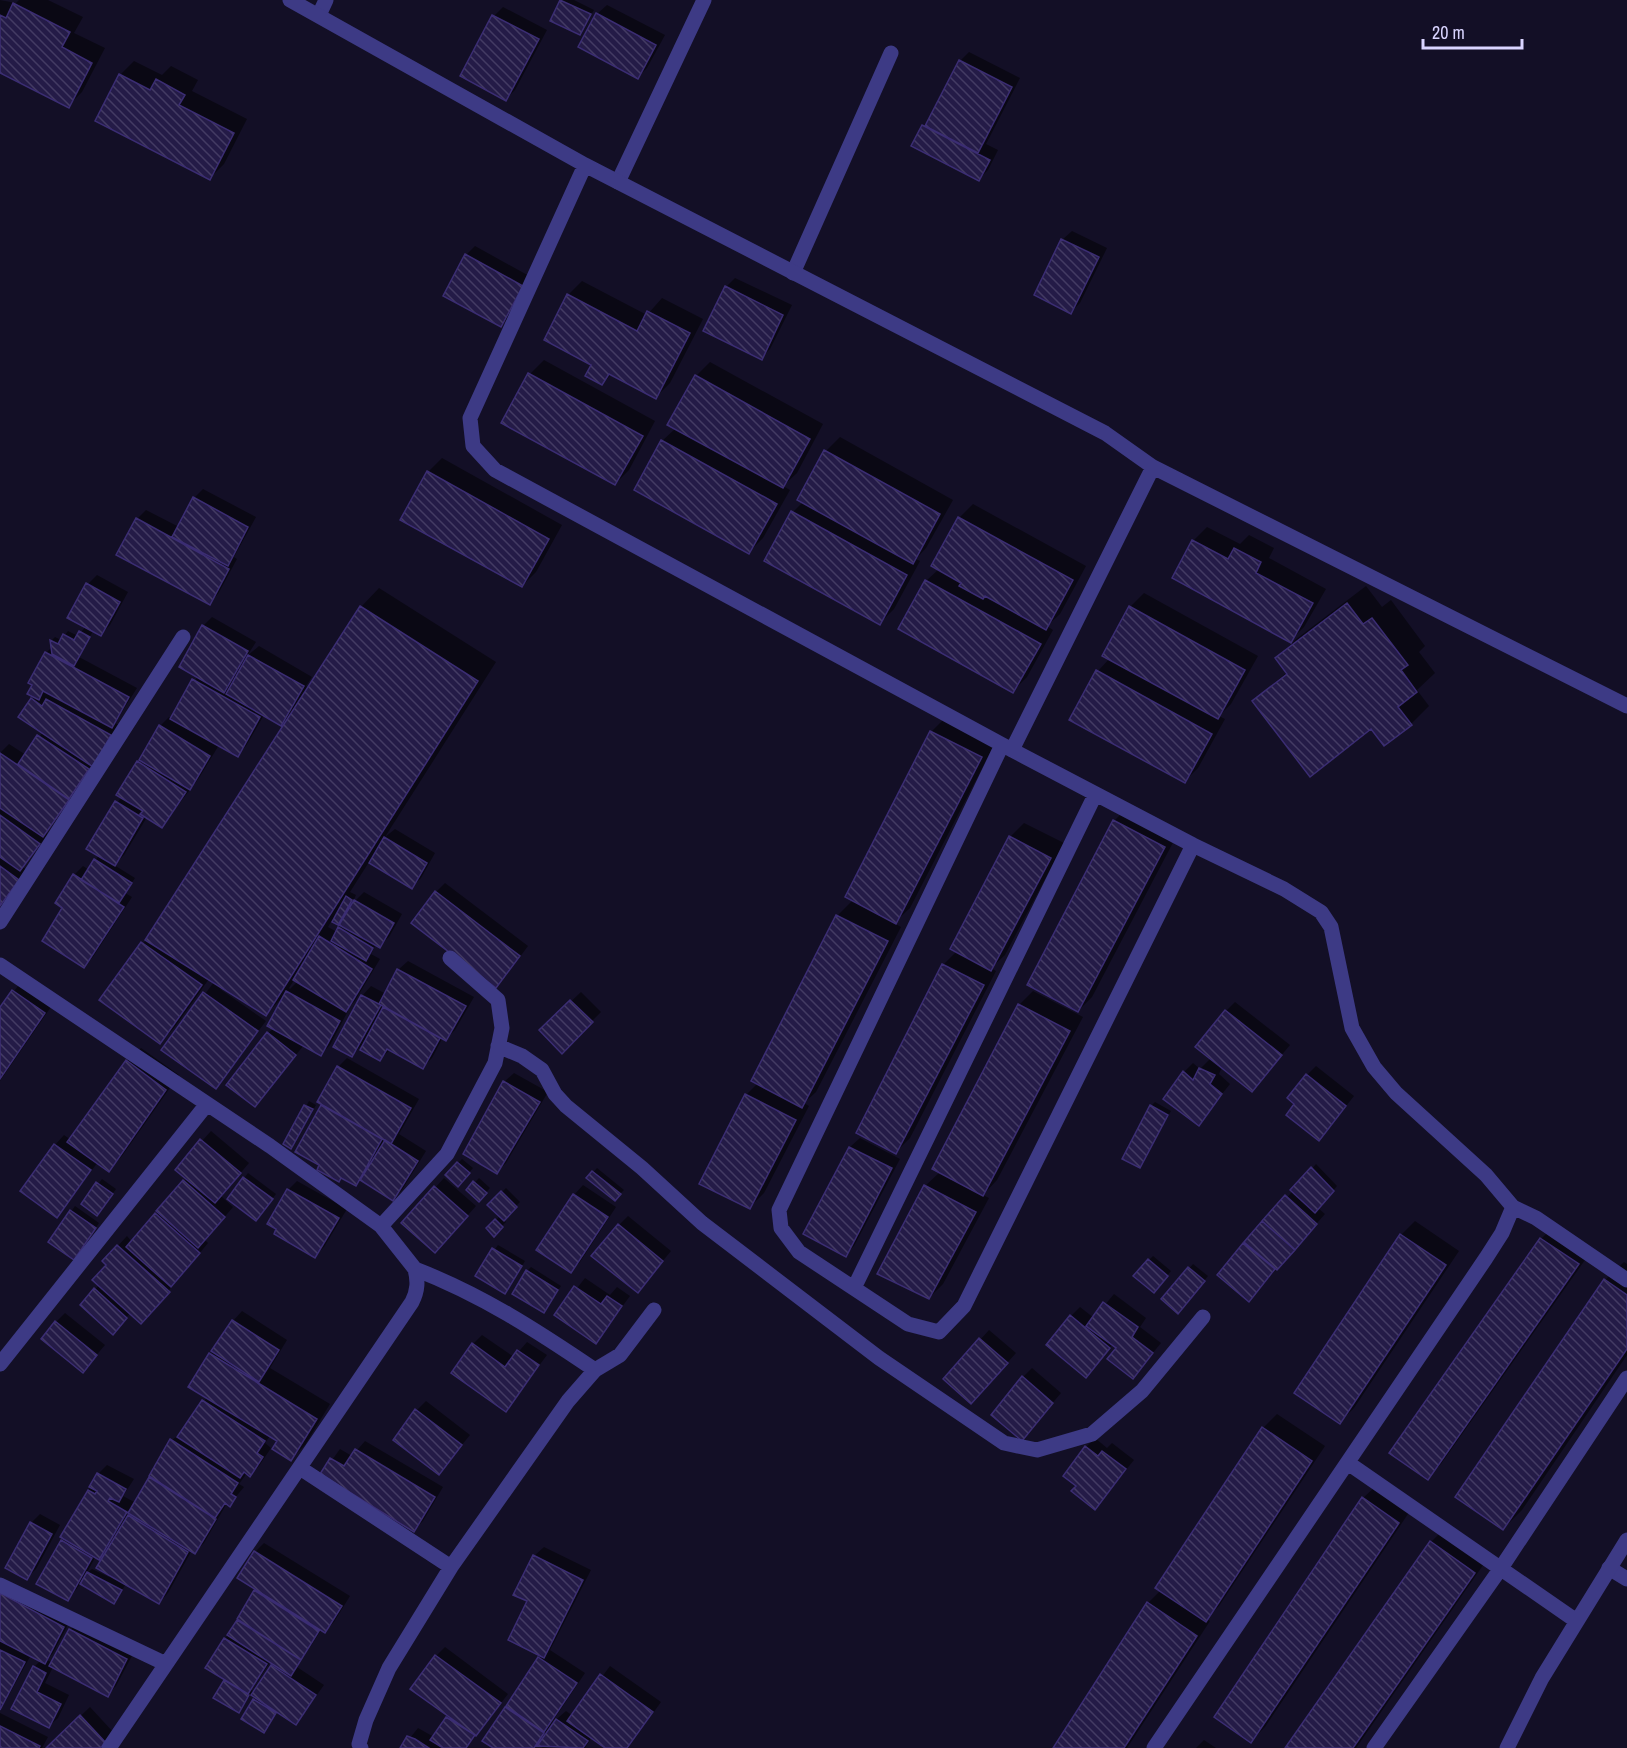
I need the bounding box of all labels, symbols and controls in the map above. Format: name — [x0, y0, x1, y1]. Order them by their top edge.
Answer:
scale bar — [1423, 12, 1522, 50]
text: 20 m — [1432, 20, 1465, 45]

